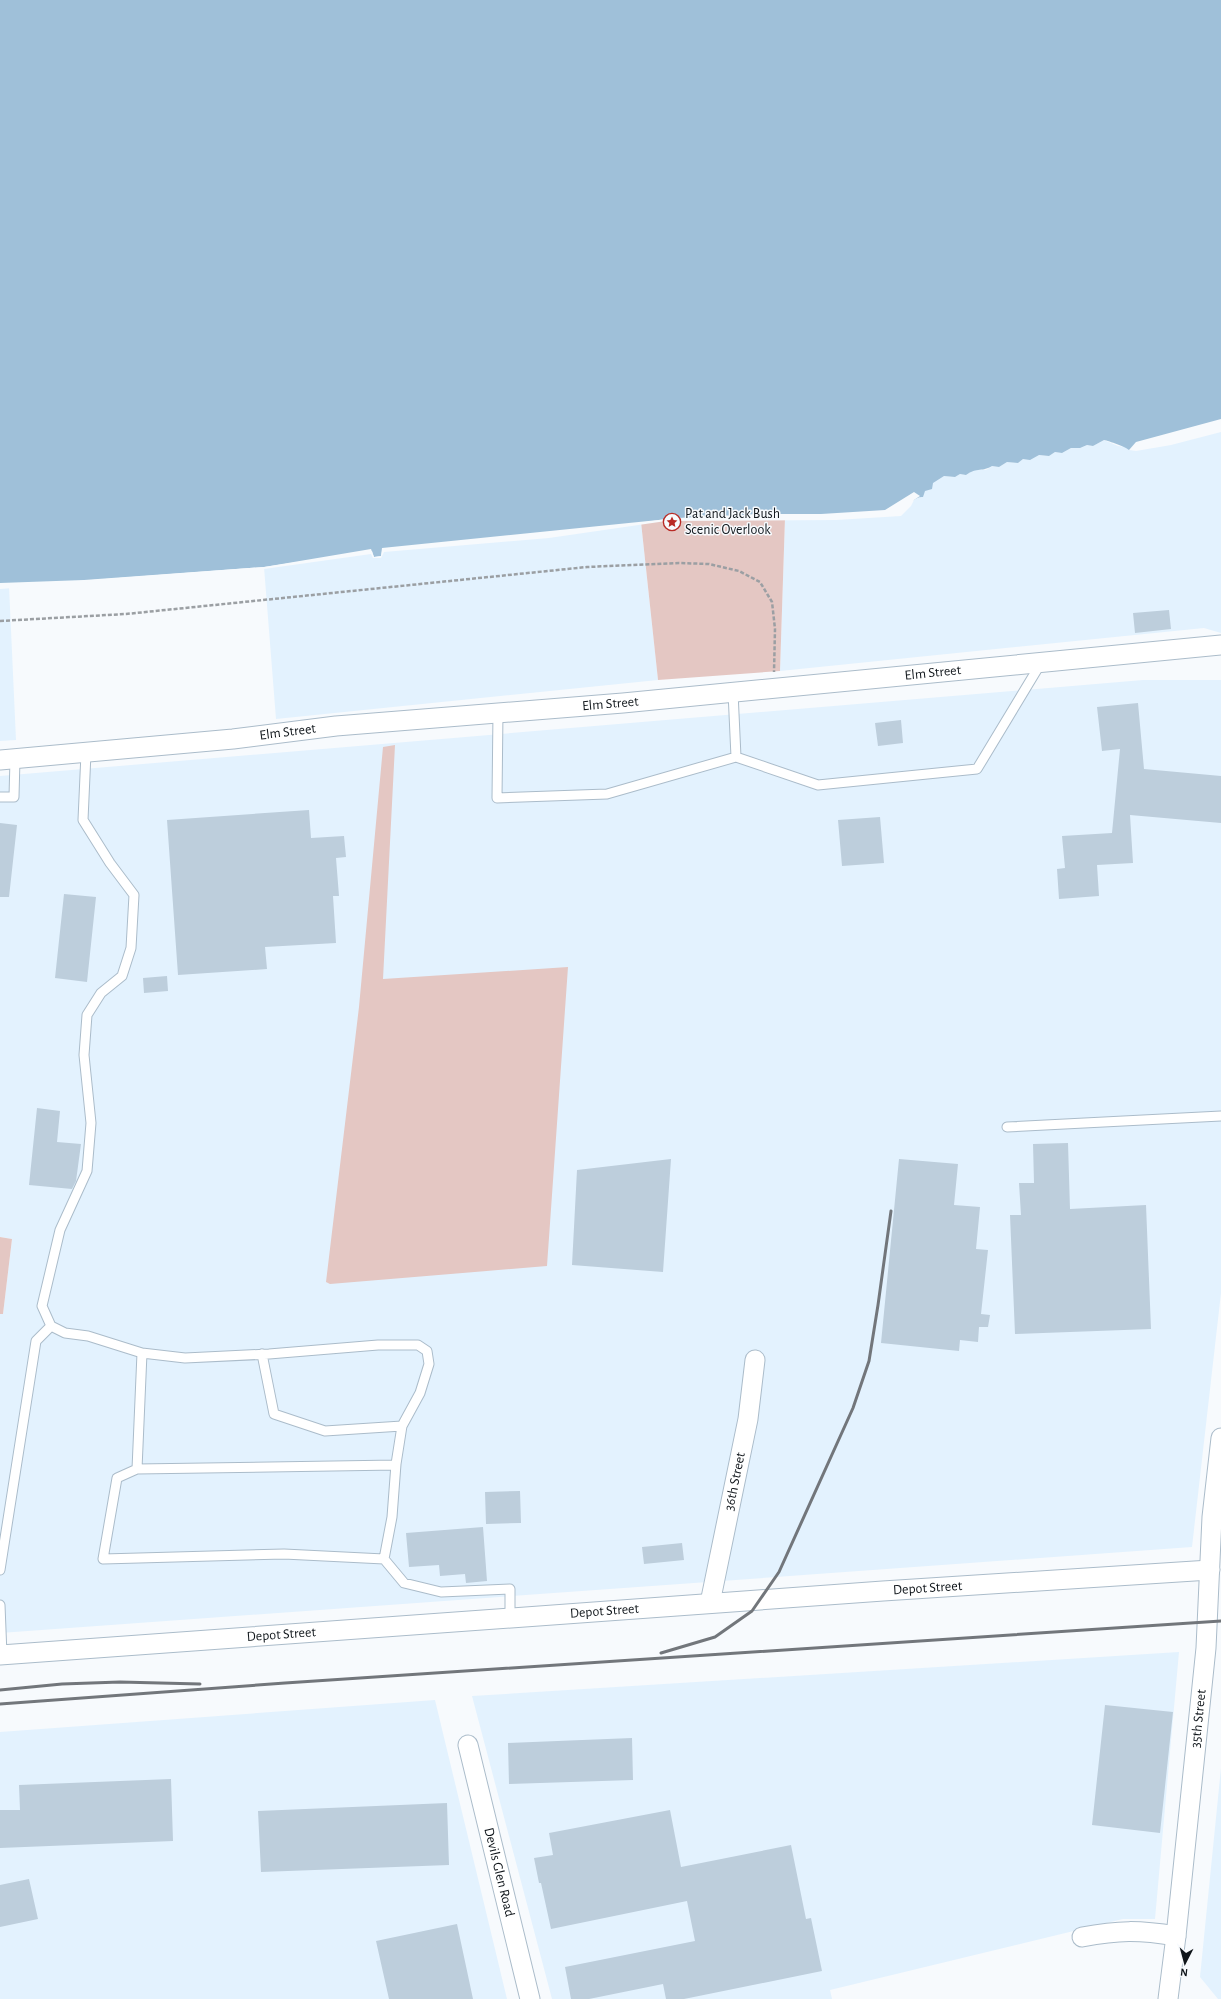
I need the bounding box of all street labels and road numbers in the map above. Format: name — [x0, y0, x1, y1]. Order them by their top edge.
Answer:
street label: Elm Street — [904, 663, 962, 683]
street label: Elm Street — [582, 694, 640, 713]
street label: Elm Street — [259, 722, 317, 743]
street label: 36th Street — [722, 1451, 748, 1512]
street label: Depot Street — [893, 1579, 963, 1597]
street label: Depot Street — [569, 1602, 640, 1621]
street label: Depot Street — [246, 1625, 317, 1644]
street label: 35th Street — [1189, 1688, 1209, 1749]
street label: Devils Glen Road — [481, 1826, 517, 1918]

